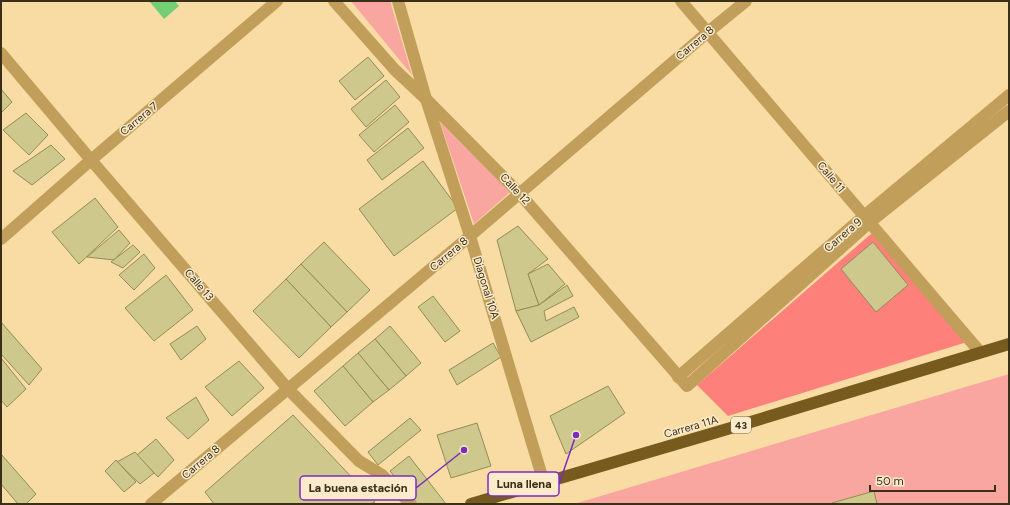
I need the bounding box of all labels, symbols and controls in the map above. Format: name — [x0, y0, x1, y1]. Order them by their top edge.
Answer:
street label: Carrera 8 — [673, 23, 717, 63]
street label: Carrera 7 — [118, 100, 160, 138]
street label: Calle 11 — [814, 159, 848, 195]
street label: Calle 12 — [497, 171, 533, 207]
street label: Carrera 9 — [822, 215, 864, 255]
street label: Carrera 8 — [427, 234, 471, 274]
street label: Diagonal 10A — [470, 255, 502, 321]
street label: Calle 13 — [182, 267, 216, 303]
street label: Carrera 11A — [663, 413, 720, 441]
road number: 43 — [731, 417, 751, 433]
street label: Carrera 8 — [179, 442, 223, 482]
scale bar — [870, 467, 995, 493]
callout: Luna llena — [488, 472, 559, 496]
text: 50 m — [876, 474, 904, 488]
callout: La buena estación — [300, 476, 416, 500]
text: Luna llena — [496, 477, 552, 491]
text: La buena estación — [308, 481, 408, 495]

